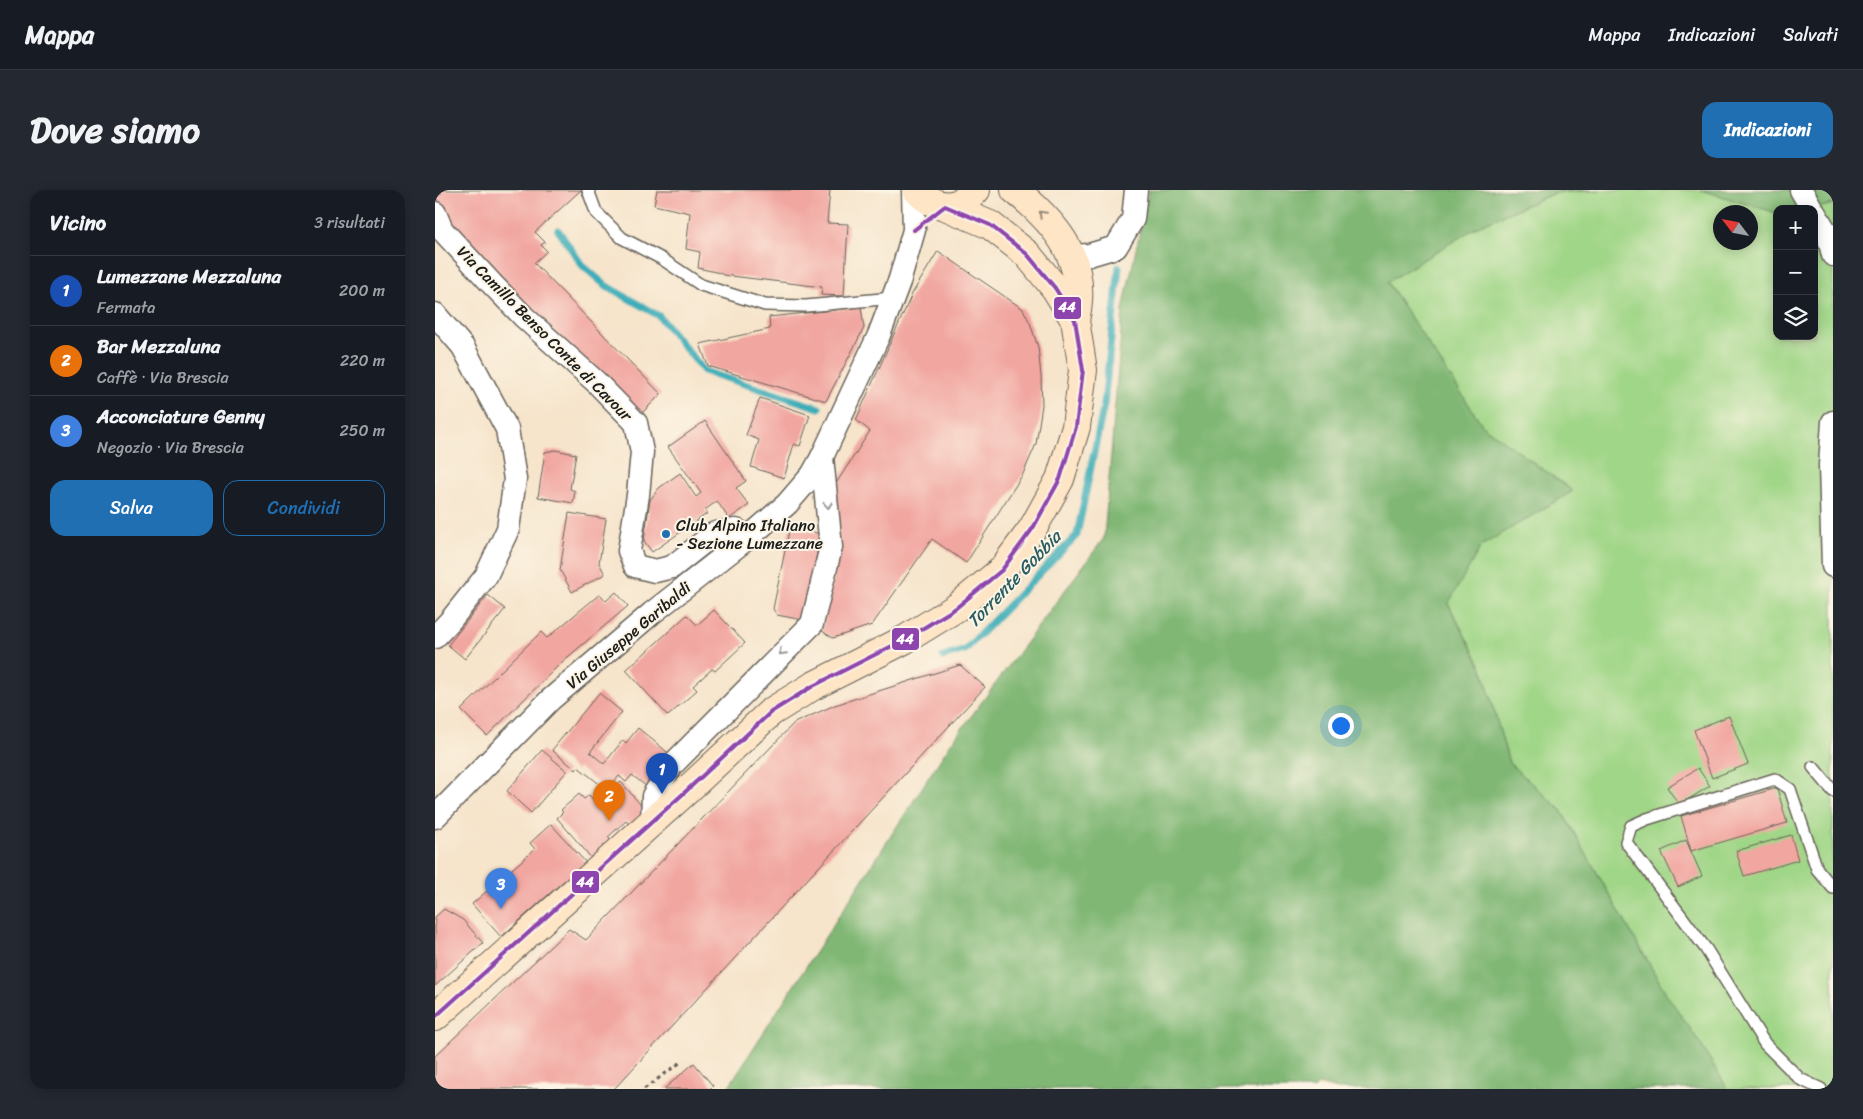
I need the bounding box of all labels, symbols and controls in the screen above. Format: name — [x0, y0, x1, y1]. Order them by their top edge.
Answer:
text: Mappa — [25, 14, 94, 56]
text: Mappa — [1588, 19, 1640, 51]
text: Indicazioni — [1668, 19, 1755, 51]
text: Salvati — [1783, 19, 1838, 51]
text: Dove siamo — [30, 99, 200, 161]
button: Indicazioni — [1702, 102, 1833, 158]
text: Vicino — [50, 204, 106, 242]
north arrow — [1713, 205, 1758, 250]
map controls — [1773, 205, 1818, 340]
button: + — [1773, 205, 1818, 250]
text: 3 risultati — [314, 208, 385, 237]
one-way arrow — [1039, 211, 1048, 220]
street label: Via Camillo Benso Conte di Cavour — [450, 238, 641, 429]
button: − — [1773, 250, 1818, 295]
text: Lumezzane Mezzaluna — [97, 260, 281, 293]
text: 1 — [63, 276, 69, 305]
text: 200 m — [339, 276, 385, 305]
text: Fermata — [97, 293, 155, 322]
text: 44 — [1057, 295, 1076, 320]
button: layers — [1773, 295, 1818, 340]
line badge: 44 — [1053, 296, 1082, 320]
text: Bar Mezzaluna — [97, 330, 220, 363]
text: 2 — [61, 346, 71, 375]
text: 220 m — [340, 346, 385, 375]
text: Caffè · Via Brescia — [97, 363, 228, 392]
text: Acconciature Genny — [97, 400, 265, 433]
text: 3 — [62, 416, 70, 445]
text: 250 m — [339, 416, 385, 445]
text: Negozio · Via Brescia — [97, 433, 244, 462]
button: Salva — [50, 480, 213, 536]
button: Condividi — [223, 480, 385, 536]
one-way arrow — [822, 501, 833, 509]
place label: Club Alpino Italiano - Sezione Lumezzane — [676, 511, 823, 558]
water label: Torrente Gobbia — [959, 521, 1071, 635]
marker: Club Alpino Italiano - Sezione Lumezzane — [660, 528, 672, 540]
street label: Via Giuseppe Garibaldi — [559, 574, 698, 697]
line badge: 44 — [891, 627, 920, 651]
text: 44 — [895, 627, 914, 652]
one-way arrow — [779, 647, 788, 656]
your location — [1328, 713, 1354, 739]
pin: 1 — [646, 753, 678, 794]
pin: 2 — [593, 780, 625, 821]
pin: 3 — [485, 868, 517, 909]
line badge: 44 — [571, 870, 600, 894]
text: 44 — [575, 870, 594, 895]

